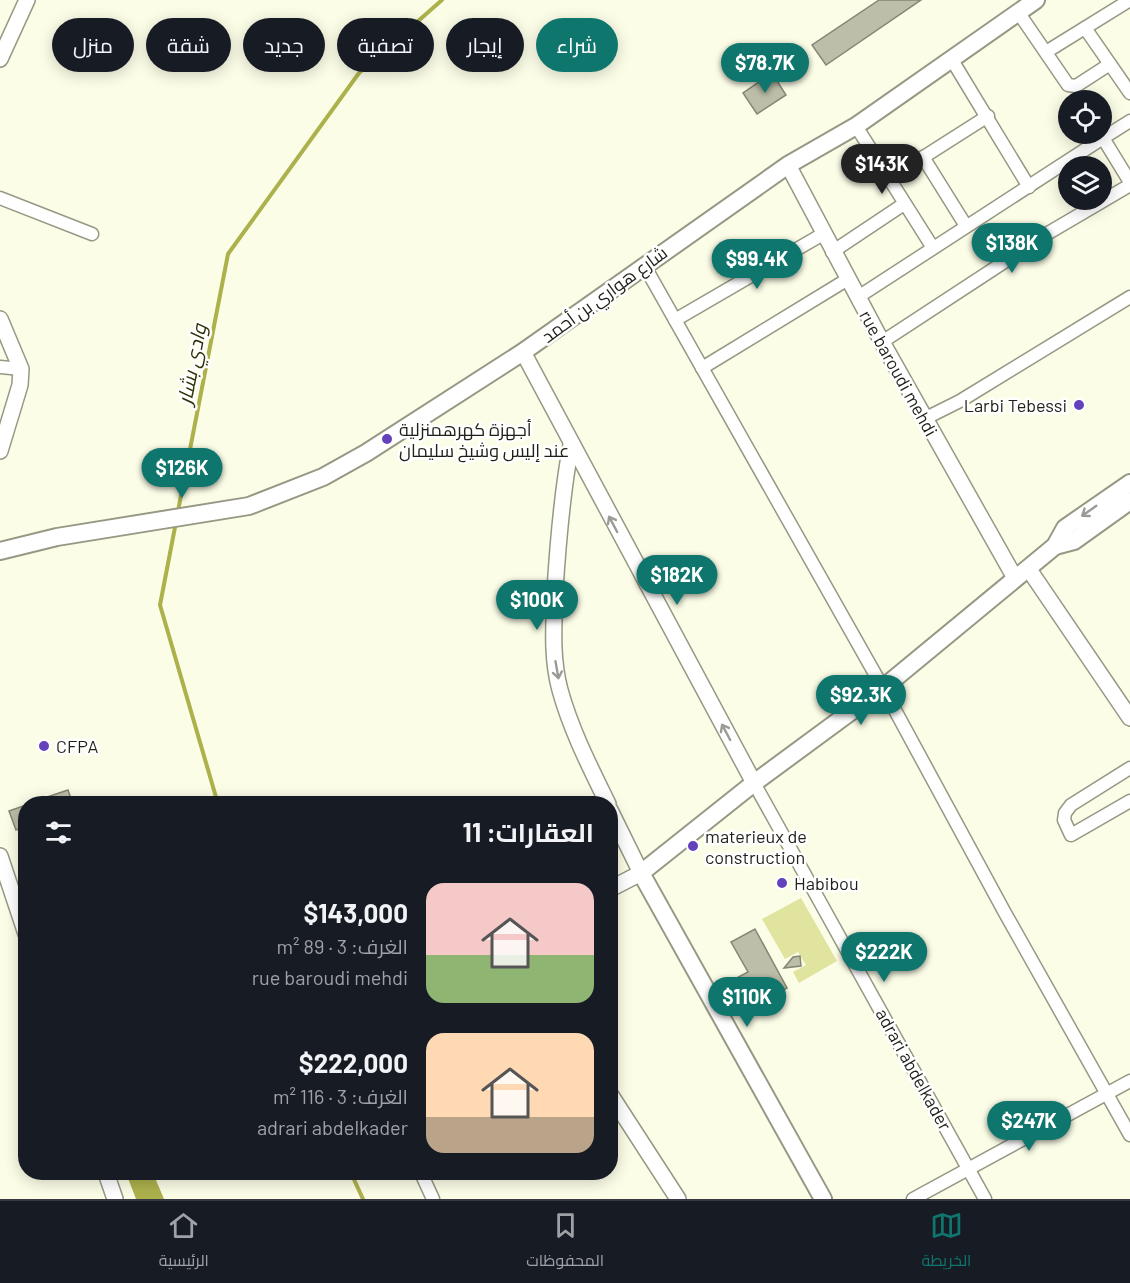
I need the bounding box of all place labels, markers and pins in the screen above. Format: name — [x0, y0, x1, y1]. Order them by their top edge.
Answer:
pin: $78.7K — [716, 43, 814, 94]
pin: $143K — [840, 144, 924, 195]
pin: $138K — [970, 223, 1054, 274]
pin: $99.4K — [708, 239, 806, 290]
place label: Larbi Tebessi — [964, 394, 1067, 416]
marker: Larbi Tebessi — [1072, 398, 1086, 412]
place label: أجهزة كهرهمنزلية عند إليس وشيخ سليمان — [399, 418, 569, 463]
marker: أجهزة كهرهمنزلية عند إليس وشيخ سليمان — [380, 432, 394, 446]
pin: $126K — [140, 448, 224, 499]
pin: $182K — [635, 555, 719, 606]
pin: $100K — [495, 580, 579, 631]
pin: $92.3K — [812, 675, 910, 726]
place label: CFPA — [56, 735, 98, 757]
marker: CFPA — [37, 739, 51, 753]
place label: materieux de construction — [705, 825, 807, 868]
marker: materieux de construction — [686, 839, 700, 853]
place label: Habibou — [794, 872, 859, 894]
marker: Habibou — [775, 876, 789, 890]
pin: $222K — [842, 932, 926, 983]
pin: $110K — [705, 977, 789, 1028]
pin: $247K — [987, 1101, 1071, 1152]

